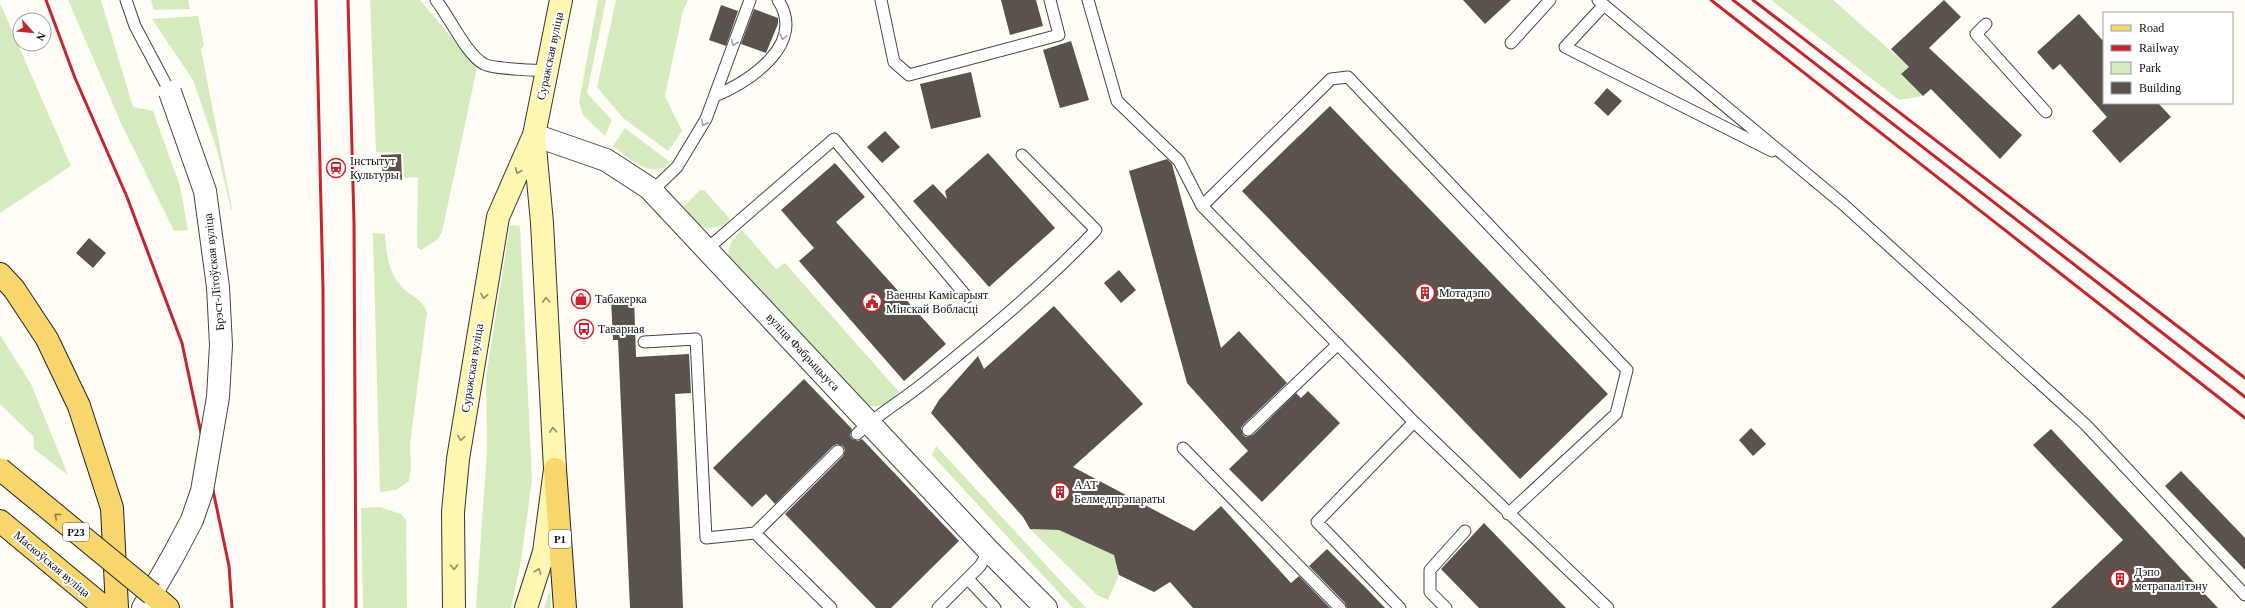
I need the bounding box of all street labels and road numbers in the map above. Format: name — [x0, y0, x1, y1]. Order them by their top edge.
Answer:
street label: Суражская вуліца — [534, 10, 566, 101]
street label: Брэст-Літоўская вуліца — [201, 212, 227, 331]
street label: вуліца Фабрыцыуса — [763, 310, 843, 394]
street label: Суражская вуліца — [458, 322, 486, 413]
road number: Р23 — [63, 523, 89, 541]
street label: Маскоўская вуліца — [11, 528, 93, 600]
road number: Р1 — [549, 530, 571, 548]

